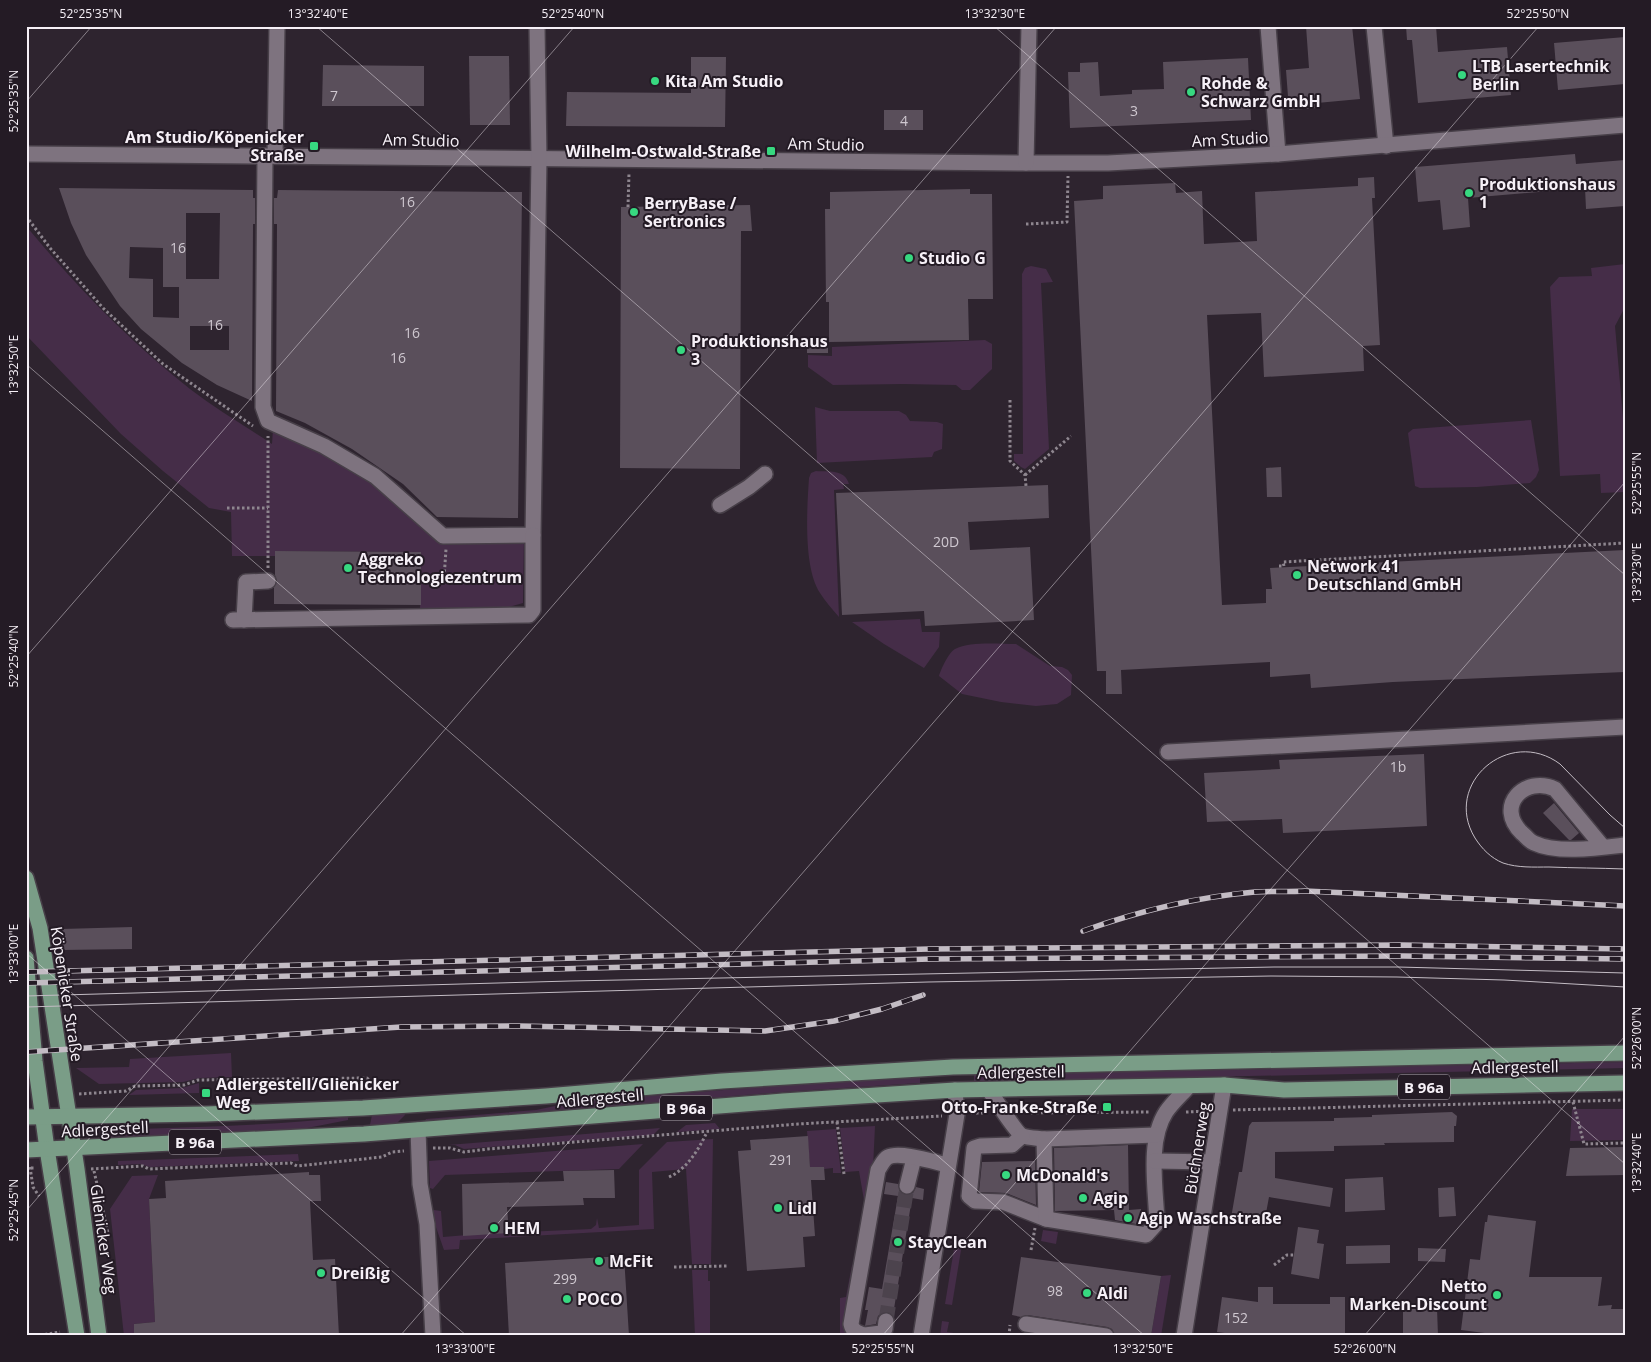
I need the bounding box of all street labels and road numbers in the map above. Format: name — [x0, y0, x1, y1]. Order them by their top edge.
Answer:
street label: Am Studio — [1191, 126, 1269, 152]
street label: Am Studio — [382, 128, 460, 152]
street label: Am Studio — [787, 132, 865, 156]
street label: Köpenicker Straße — [45, 925, 89, 1063]
street label: Adlergestell — [1471, 1055, 1559, 1079]
street label: Adlergestell — [977, 1060, 1065, 1084]
road number: B 96a — [1398, 1074, 1450, 1100]
street label: Adlergestell — [555, 1083, 645, 1113]
road number: B 96a — [660, 1096, 712, 1120]
street label: Büchnerweg — [1179, 1100, 1215, 1196]
street label: Adlergestell — [61, 1116, 149, 1142]
road number: B 96a — [169, 1130, 221, 1154]
street label: Glienicker Weg — [85, 1183, 123, 1296]

